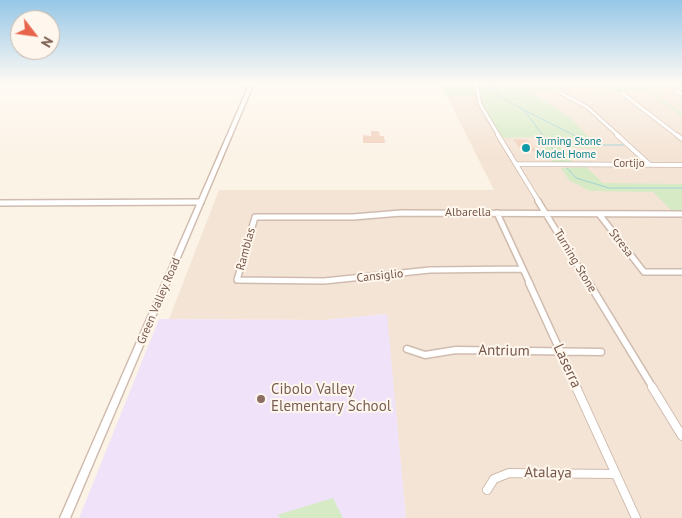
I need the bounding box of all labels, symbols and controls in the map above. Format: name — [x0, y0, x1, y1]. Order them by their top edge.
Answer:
north arrow — [10, 10, 60, 60]
text: N — [37, 34, 57, 50]
place label: Turning Stone Model Home — [536, 135, 601, 161]
marker: Turning Stone Model Home — [520, 142, 532, 154]
street label: Cortijo — [613, 157, 645, 171]
street label: Albarella — [445, 206, 491, 220]
street label: Ramblas — [233, 226, 259, 272]
street label: Stresa — [606, 226, 636, 260]
street label: Turning Stone — [550, 227, 600, 295]
street label: Green Valley Road — [134, 256, 184, 346]
street label: Cansiglio — [356, 266, 404, 286]
street label: Laserra — [549, 341, 585, 391]
street label: Antrium — [478, 342, 530, 360]
place label: Cibolo Valley Elementary School — [271, 381, 391, 416]
marker: Cibolo Valley Elementary School — [255, 393, 267, 405]
street label: Atalaya — [524, 464, 572, 482]

